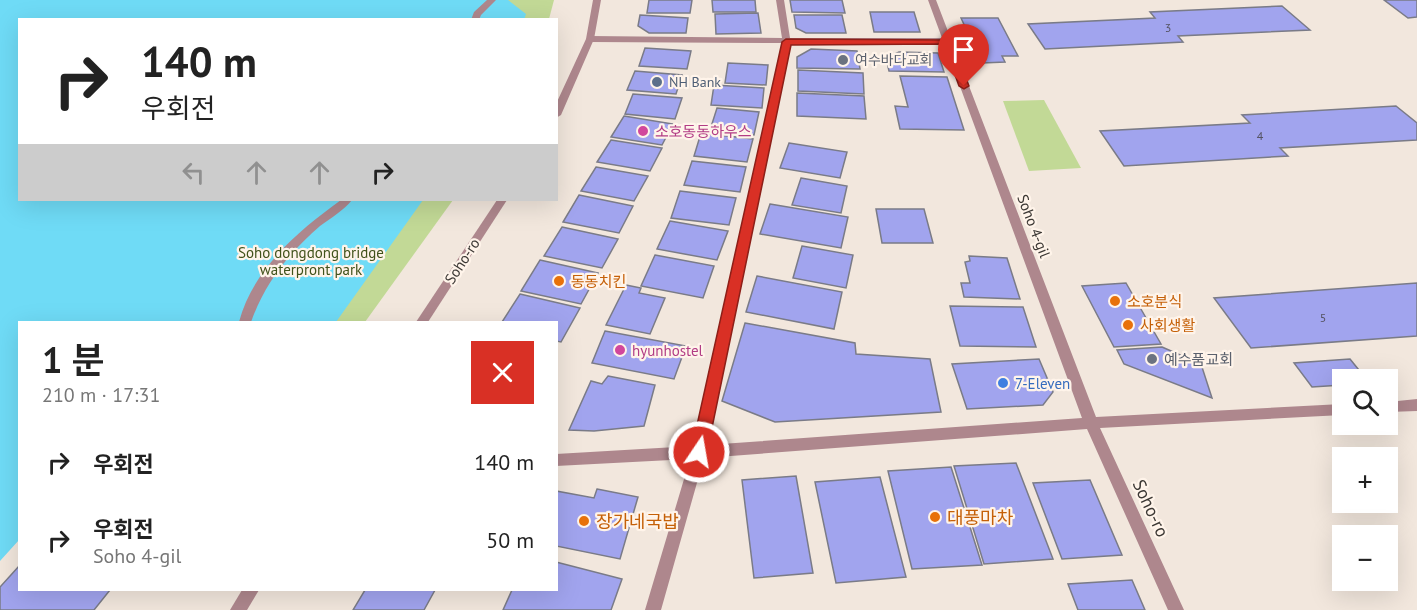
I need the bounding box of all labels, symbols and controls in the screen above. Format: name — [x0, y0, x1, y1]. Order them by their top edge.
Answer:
house number: 3 — [1165, 20, 1171, 35]
pin — [938, 24, 989, 86]
icon: arrive — [947, 33, 980, 66]
text: 140 m — [141, 34, 257, 89]
icon: right — [42, 42, 120, 120]
place label: 여수바다교회 — [855, 51, 932, 69]
marker: 여수바다교회 — [836, 53, 850, 67]
place label: NH Bank — [669, 73, 721, 91]
marker: NH Bank — [650, 75, 664, 89]
text: 우회전 — [141, 91, 216, 125]
place label: 소호동동하우스 — [655, 122, 752, 141]
marker: 소호동동하우스 — [636, 124, 650, 138]
house number: 4 — [1257, 128, 1264, 143]
icon: left — [177, 156, 210, 189]
icon: ahead — [240, 156, 273, 189]
icon: ahead — [303, 156, 336, 189]
icon: right — [366, 156, 399, 189]
street label: Soho 4-gil — [1013, 192, 1055, 261]
street label: Soho-ro — [440, 235, 484, 287]
park label: Soho dongdong bridge waterpront park — [238, 243, 384, 279]
place label: 동동치킨 — [571, 272, 626, 291]
marker: 동동치킨 — [552, 274, 566, 288]
place label: 소호분식 — [1127, 292, 1182, 311]
marker: 소호분식 — [1108, 294, 1122, 308]
house number: 5 — [1320, 310, 1326, 325]
place label: 사회생활 — [1140, 316, 1195, 335]
marker: 사회생활 — [1121, 318, 1135, 332]
text: 1 분 — [42, 336, 105, 383]
button: close — [471, 341, 534, 404]
place label: hyunhostel — [632, 341, 704, 360]
marker: hyunhostel — [613, 343, 627, 357]
place label: 예수품교회 — [1164, 350, 1233, 369]
marker: 예수품교회 — [1145, 352, 1159, 366]
map controls — [1332, 369, 1398, 591]
button: search — [1332, 369, 1398, 435]
place label: 7-Eleven — [1015, 374, 1070, 393]
marker: 7-Eleven — [996, 376, 1010, 390]
text: 210 m · 17:31 — [42, 382, 160, 408]
position arrow — [667, 420, 731, 484]
icon: right — [42, 446, 75, 479]
button: + — [1332, 447, 1398, 513]
text: 140 m — [474, 448, 534, 476]
text: 우회전 — [93, 450, 154, 478]
street label: Soho-ro — [1128, 476, 1174, 540]
place label: 대풍마차 — [947, 506, 1014, 529]
place label: 장가네국밥 — [596, 510, 679, 533]
marker: 대풍마차 — [928, 510, 942, 524]
marker: 장가네국밥 — [577, 514, 591, 528]
text: 우회전 — [93, 515, 154, 543]
icon: right — [42, 524, 75, 557]
button: − — [1332, 525, 1398, 591]
text: 50 m — [486, 526, 534, 554]
text: Soho 4-gil — [93, 543, 181, 569]

